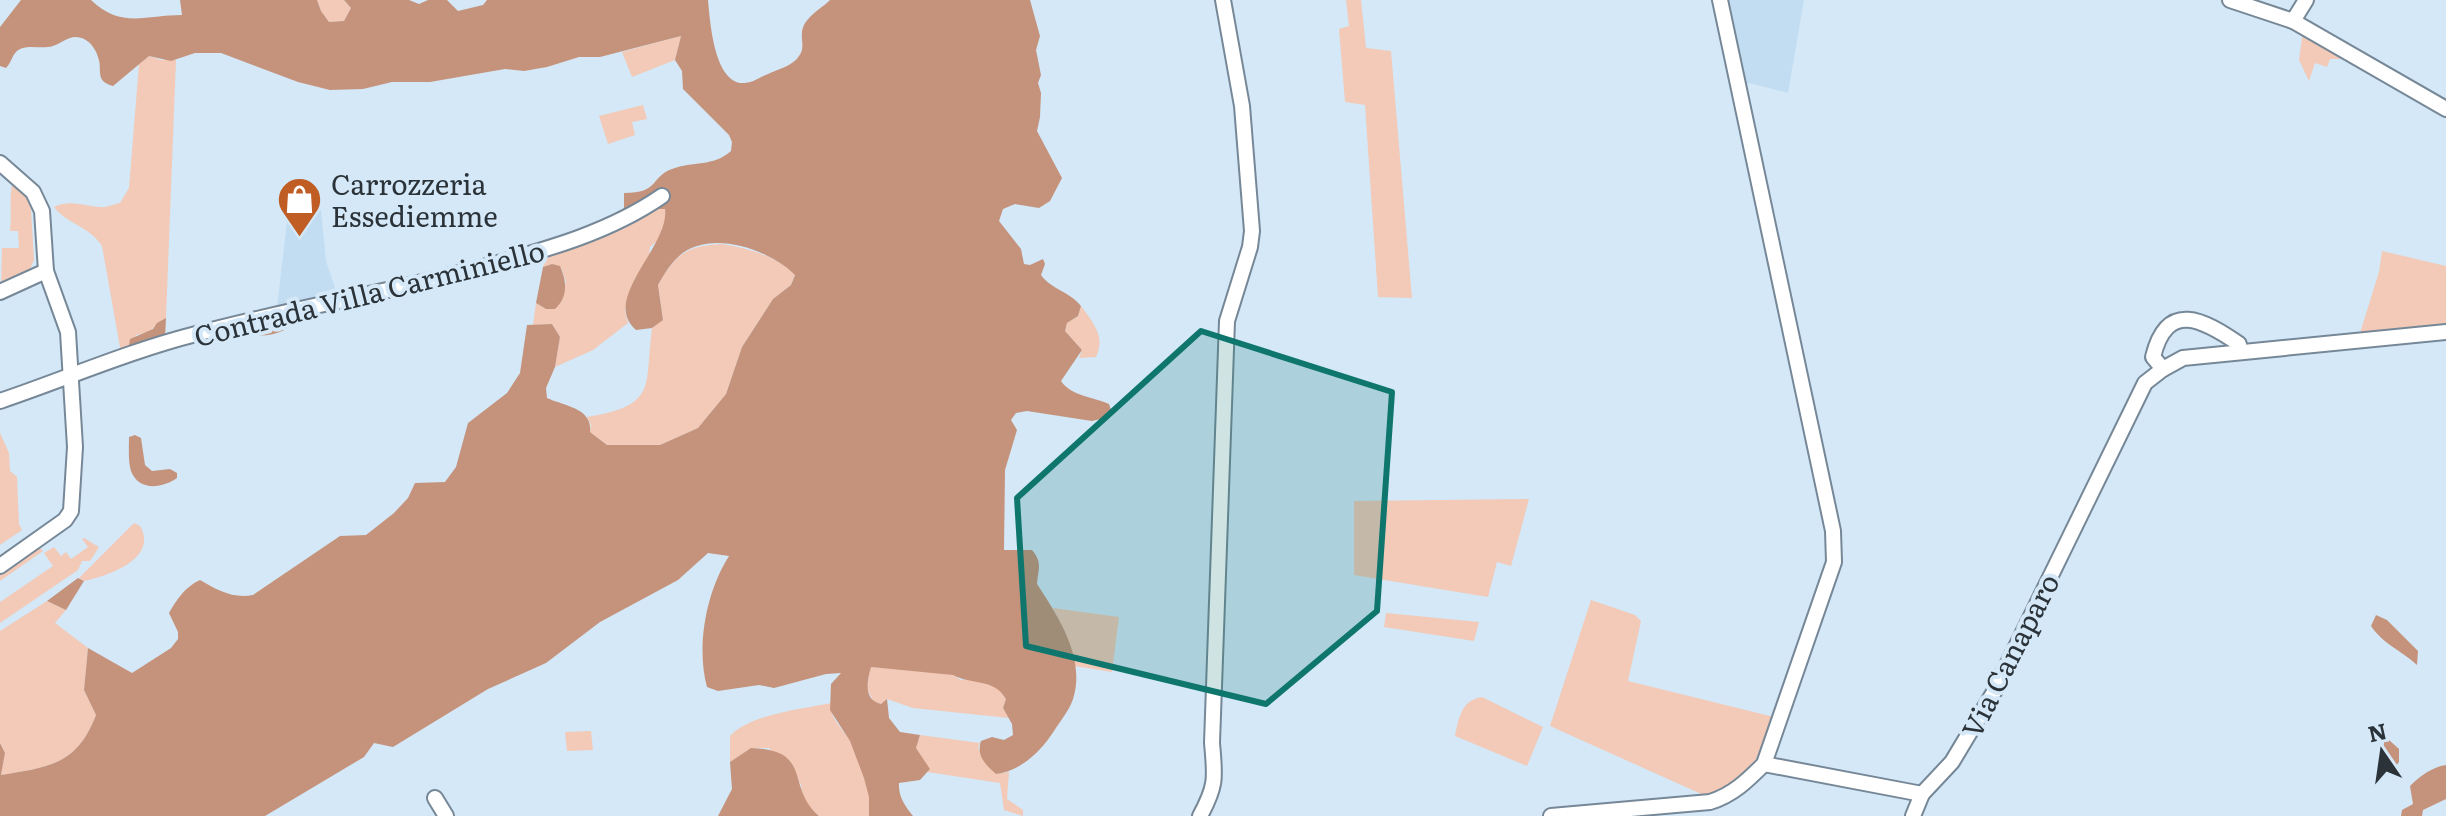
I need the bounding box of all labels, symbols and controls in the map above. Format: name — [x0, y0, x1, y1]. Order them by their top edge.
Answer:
place label: Carrozzeria Essediemme — [331, 162, 498, 236]
shop icon: Carrozzeria Essediemme — [276, 175, 324, 238]
street label: Contrada Villa Carminiello — [189, 228, 549, 356]
street label: Via Canaparo — [1950, 566, 2068, 744]
north arrow — [2342, 712, 2422, 792]
text: N — [2364, 713, 2390, 749]

